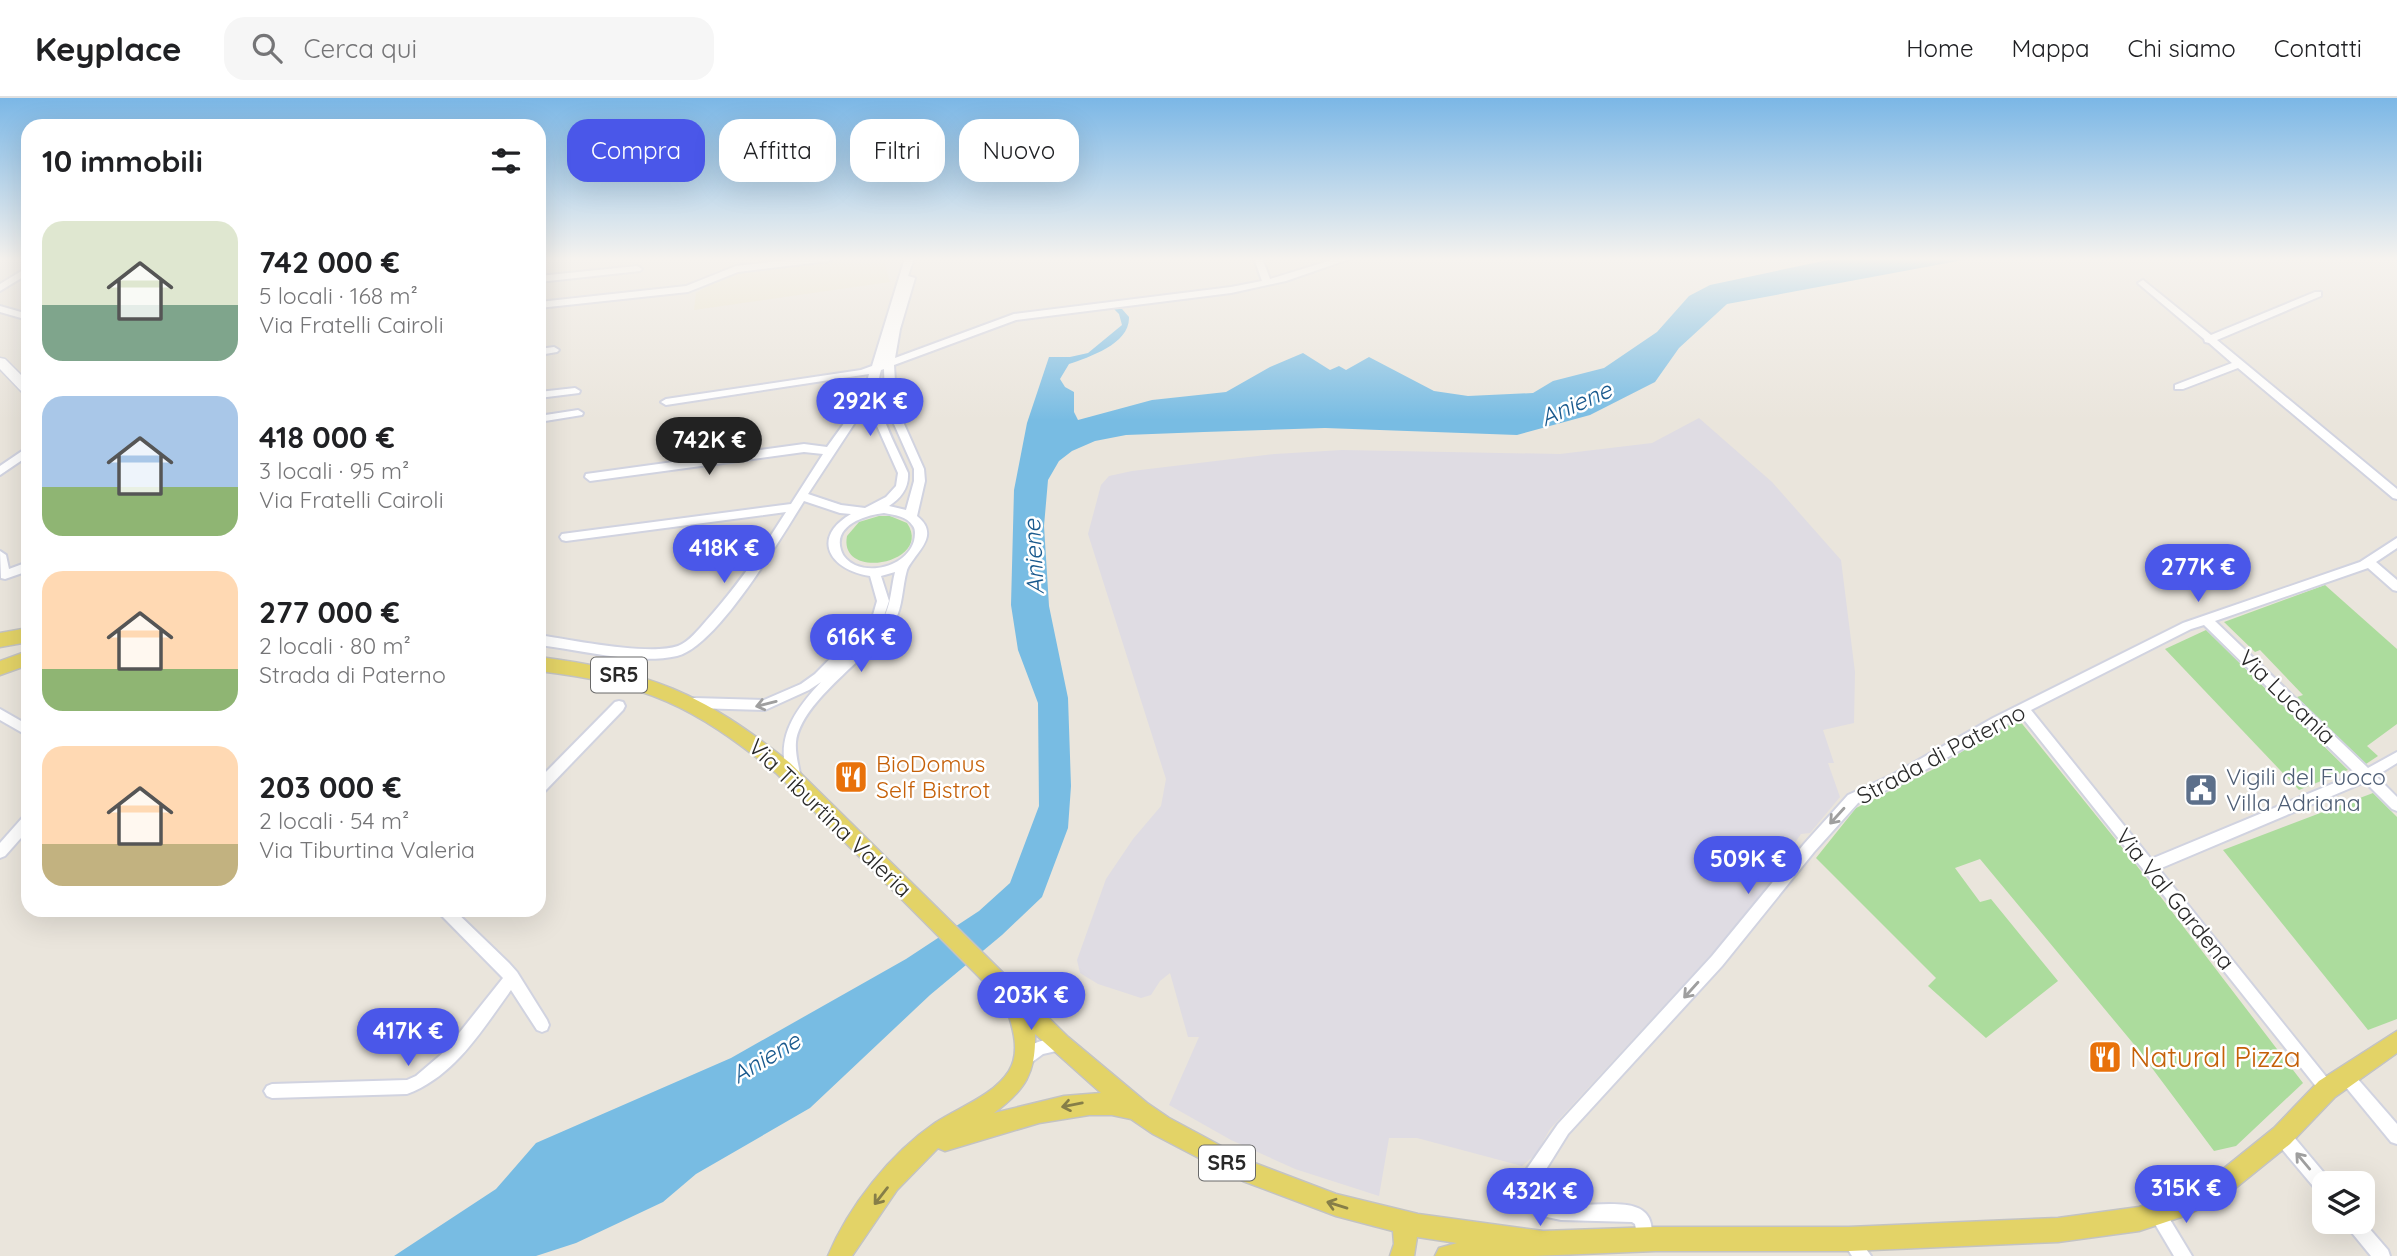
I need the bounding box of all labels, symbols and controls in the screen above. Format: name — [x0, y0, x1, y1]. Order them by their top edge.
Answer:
search box — [224, 17, 714, 80]
text: Keyplace — [35, 28, 182, 69]
icon: search — [248, 29, 286, 67]
text: Cerca qui — [304, 32, 417, 65]
text: Home — [1906, 33, 1974, 63]
text: Mappa — [2012, 33, 2090, 63]
text: Chi siamo — [2128, 33, 2236, 63]
text: Contatti — [2274, 33, 2362, 63]
chip: Compra — [567, 119, 705, 182]
chip: Affitta — [719, 119, 836, 182]
chip: Filtri — [850, 119, 945, 182]
chip: Nuovo — [959, 119, 1079, 182]
text: 10 immobili — [42, 142, 203, 180]
icon: filters — [487, 142, 525, 180]
text: 742 000 € — [259, 243, 400, 281]
icon: home — [98, 249, 182, 333]
text: 5 locali · 168 m² — [259, 281, 418, 310]
text: Via Fratelli Cairoli — [259, 310, 444, 339]
water label: Aniene — [1535, 373, 1618, 432]
pin: 292K € — [813, 378, 927, 438]
text: 292K € — [832, 386, 908, 415]
text: 418 000 € — [259, 418, 395, 456]
pin: 742K € — [652, 418, 766, 477]
icon: home — [98, 424, 182, 508]
text: 742K € — [672, 425, 746, 454]
text: 3 locali · 95 m² — [259, 456, 409, 485]
text: Via Fratelli Cairoli — [259, 485, 444, 514]
water label: Aniene — [1016, 517, 1050, 596]
pin: 418K € — [667, 526, 781, 585]
text: 418K € — [689, 533, 759, 562]
pin: 277K € — [2141, 545, 2255, 604]
text: 277K € — [2161, 552, 2235, 581]
text: 277 000 € — [259, 593, 400, 631]
icon: home — [98, 599, 182, 683]
pin: 616K € — [804, 614, 918, 674]
text: 616K € — [826, 622, 896, 651]
text: 2 locali · 80 m² — [259, 631, 411, 660]
street label: Via Lucania — [2233, 643, 2342, 750]
road number: SR5 — [591, 658, 647, 692]
text: Strada di Paterno — [259, 660, 446, 689]
street label: Strada di Paterno — [1851, 697, 2030, 810]
one-way arrow — [756, 698, 778, 711]
street label: Via Tiburtina Valeria — [743, 732, 918, 903]
place label: BioDomus Self Bistrot — [876, 749, 990, 804]
restaurant icon: BioDomus Self Bistrot — [832, 758, 870, 796]
place label: Vigili del Fuoco Villa Adriana — [2226, 762, 2386, 817]
text: 203 000 € — [259, 768, 401, 806]
public building icon: Vigili del Fuoco Villa Adriana — [2182, 771, 2220, 809]
icon: home — [98, 774, 182, 858]
text: 2 locali · 54 m² — [259, 806, 409, 835]
one-way arrow — [1829, 807, 1846, 824]
street label: Via Val Gardena — [2109, 822, 2241, 975]
text: Via Tiburtina Valeria — [259, 835, 475, 864]
pin: 509K € — [1691, 836, 1805, 896]
text: 509K € — [1710, 844, 1786, 873]
pin: 203K € — [974, 972, 1088, 1032]
text: 203K € — [993, 980, 1069, 1009]
one-way arrow — [1683, 981, 1699, 999]
pin: 417K € — [351, 1009, 465, 1068]
text: 417K € — [373, 1016, 443, 1045]
water label: Aniene — [725, 1024, 807, 1089]
restaurant icon: Natural Pizza — [2086, 1038, 2124, 1076]
place label: Natural Pizza — [2130, 1039, 2301, 1074]
one-way arrow — [1061, 1099, 1084, 1112]
road number: SR5 — [1199, 1146, 1255, 1180]
one-way arrow — [2295, 1152, 2311, 1170]
pin: 315K € — [2129, 1166, 2243, 1225]
pin: 432K € — [1483, 1168, 1597, 1228]
map controls — [2312, 1171, 2375, 1234]
button: layers — [2312, 1171, 2375, 1234]
text: 315K € — [2151, 1173, 2221, 1202]
text: 432K € — [1503, 1176, 1577, 1205]
one-way arrow — [873, 1186, 888, 1205]
one-way arrow — [1327, 1198, 1349, 1211]

